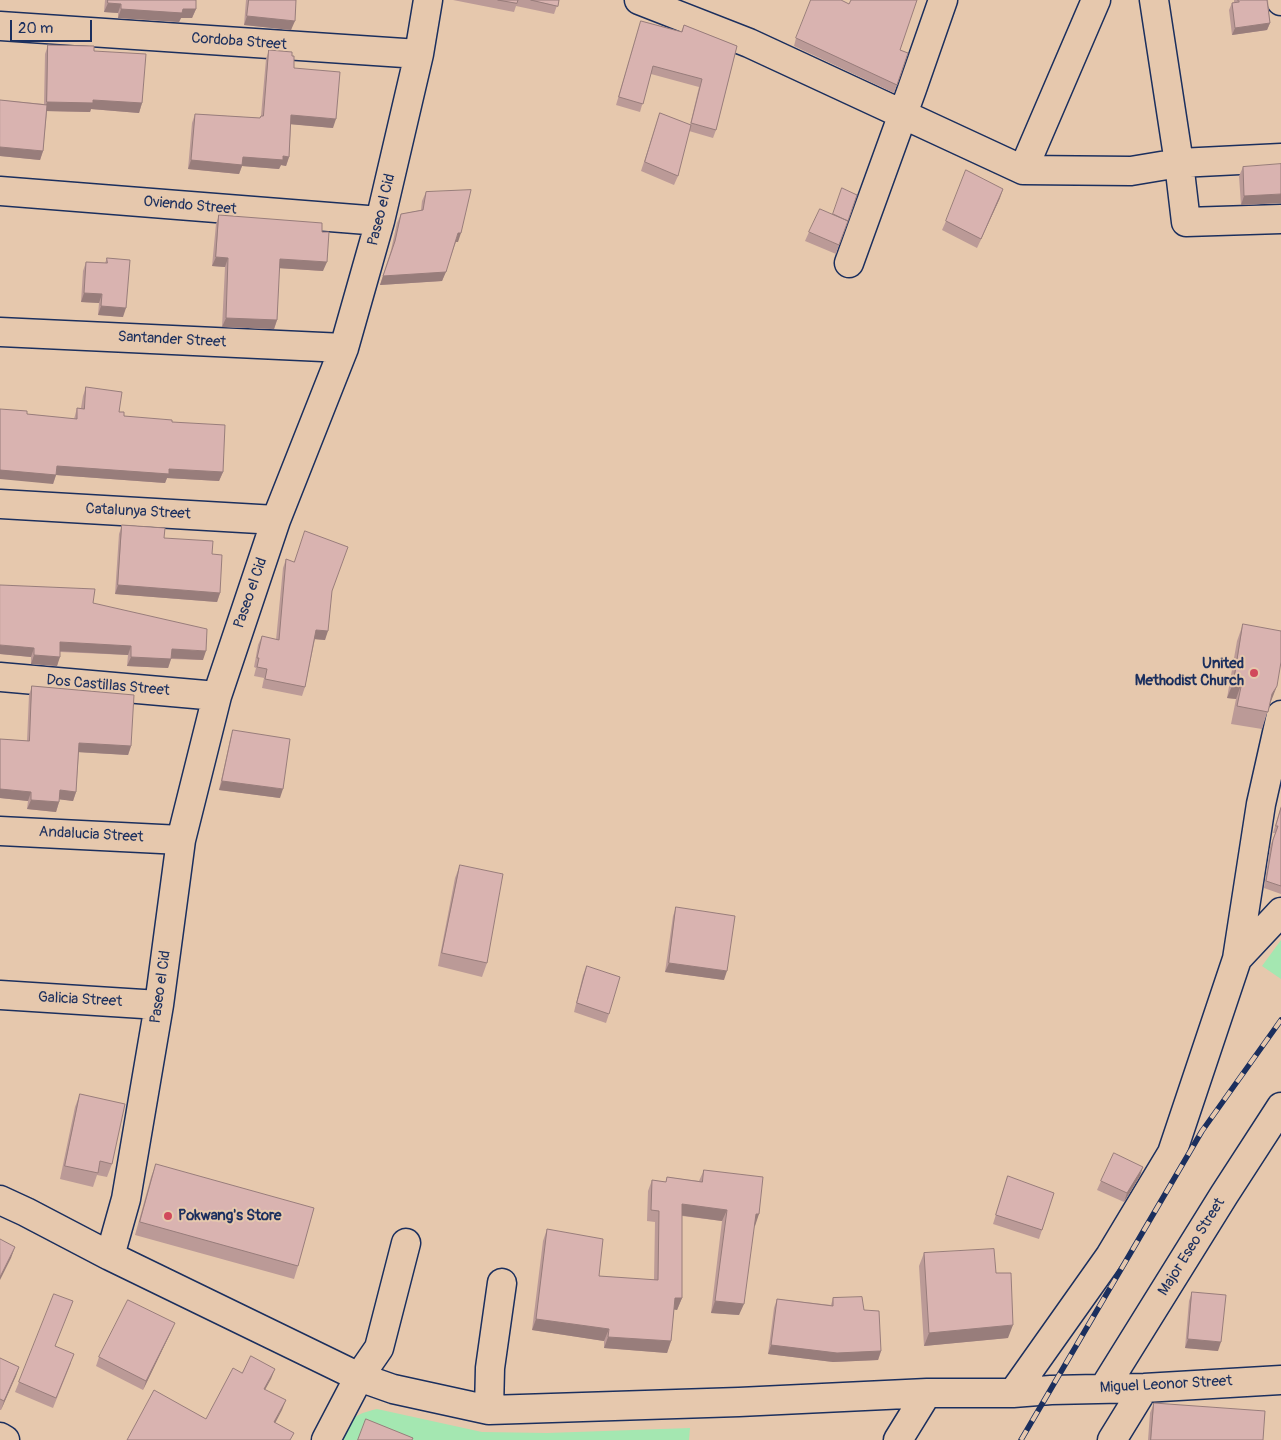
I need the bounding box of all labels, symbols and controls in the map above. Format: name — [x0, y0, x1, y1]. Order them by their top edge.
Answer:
scale bar — [12, 10, 95, 42]
text: 20 m — [18, 19, 53, 38]
street label: Cordoba Street — [191, 30, 287, 54]
street label: Paseo el Cid — [364, 172, 400, 248]
street label: Oviendo Street — [143, 193, 237, 219]
street label: Santander Street — [117, 328, 227, 352]
street label: Catalunya Street — [85, 500, 191, 524]
street label: Paseo el Cid — [231, 555, 271, 631]
place label: United Methodist Church — [1135, 655, 1244, 690]
marker: United Methodist Church — [1248, 667, 1260, 679]
street label: Dos Castillas Street — [46, 672, 170, 700]
street label: Andalucia Street — [38, 823, 144, 847]
street label: Paseo el Cid — [147, 949, 175, 1025]
street label: Galicia Street — [37, 989, 123, 1011]
street label: Major Eseo Street — [1155, 1195, 1229, 1299]
place label: Pokwang's Store — [178, 1207, 281, 1225]
marker: Pokwang's Store — [162, 1210, 174, 1222]
street label: Miguel Leonor Street — [1099, 1373, 1233, 1397]

